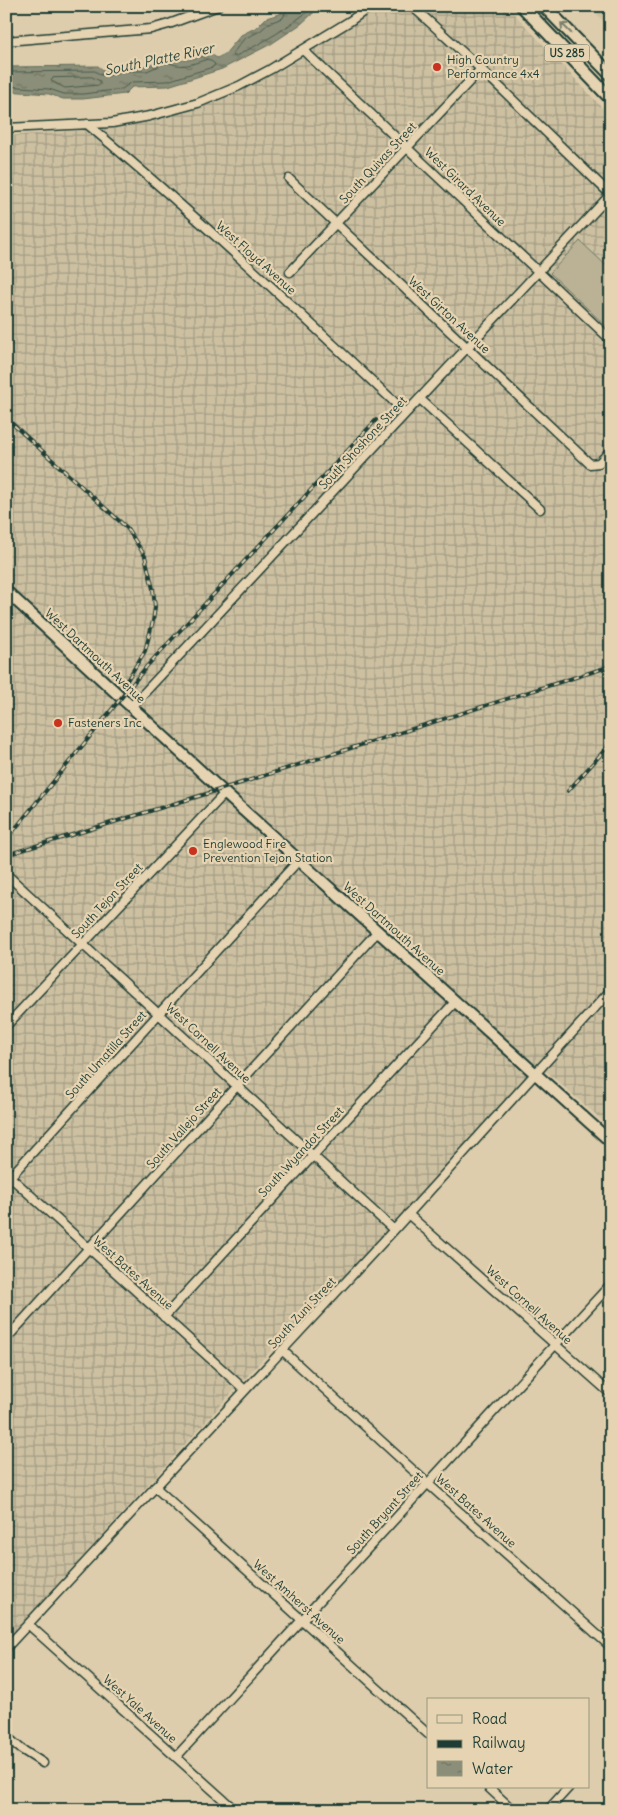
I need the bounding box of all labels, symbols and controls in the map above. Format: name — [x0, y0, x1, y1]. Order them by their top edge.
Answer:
one-way arrow — [560, 22, 572, 34]
water label: South Platte River — [102, 38, 218, 79]
road number: US 285 — [544, 44, 590, 62]
place label: High Country Performance 4x4 — [447, 52, 540, 81]
marker: High Country Performance 4x4 — [431, 61, 443, 73]
street label: South Quivas Street — [336, 119, 419, 207]
street label: West Girard Avenue — [422, 144, 509, 229]
street label: West Floyd Avenue — [213, 218, 299, 297]
street label: West Girton Avenue — [405, 273, 493, 356]
street label: South Shoshone Street — [316, 393, 410, 492]
street label: West Dartmouth Avenue — [42, 605, 149, 706]
place label: Fasteners Inc — [68, 715, 142, 730]
marker: Fasteners Inc — [52, 717, 64, 729]
place label: Englewood Fire Prevention Tejon Station — [203, 836, 333, 865]
marker: Englewood Fire Prevention Tejon Station — [187, 845, 199, 857]
street label: South Tejon Street — [68, 860, 145, 941]
street label: West Dartmouth Avenue — [340, 879, 448, 978]
street label: West Cornell Avenue — [163, 999, 254, 1086]
street label: South Umatilla Street — [62, 1007, 149, 1102]
street label: South Vallejo Street — [143, 1084, 224, 1171]
street label: South Wyandot Street — [255, 1103, 346, 1200]
street label: West Bates Avenue — [90, 1233, 177, 1313]
street label: West Cornell Avenue — [483, 1262, 575, 1347]
street label: South Zuni Street — [265, 1274, 339, 1352]
street label: South Bryant Street — [343, 1468, 426, 1557]
street label: West Bates Avenue — [433, 1471, 520, 1551]
street label: West Amherst Avenue — [250, 1556, 348, 1647]
street label: West Yale Avenue — [100, 1672, 180, 1746]
legend — [427, 1698, 590, 1788]
text: Road — [472, 1709, 507, 1728]
text: Railway — [472, 1733, 526, 1752]
text: Water — [472, 1759, 513, 1778]

